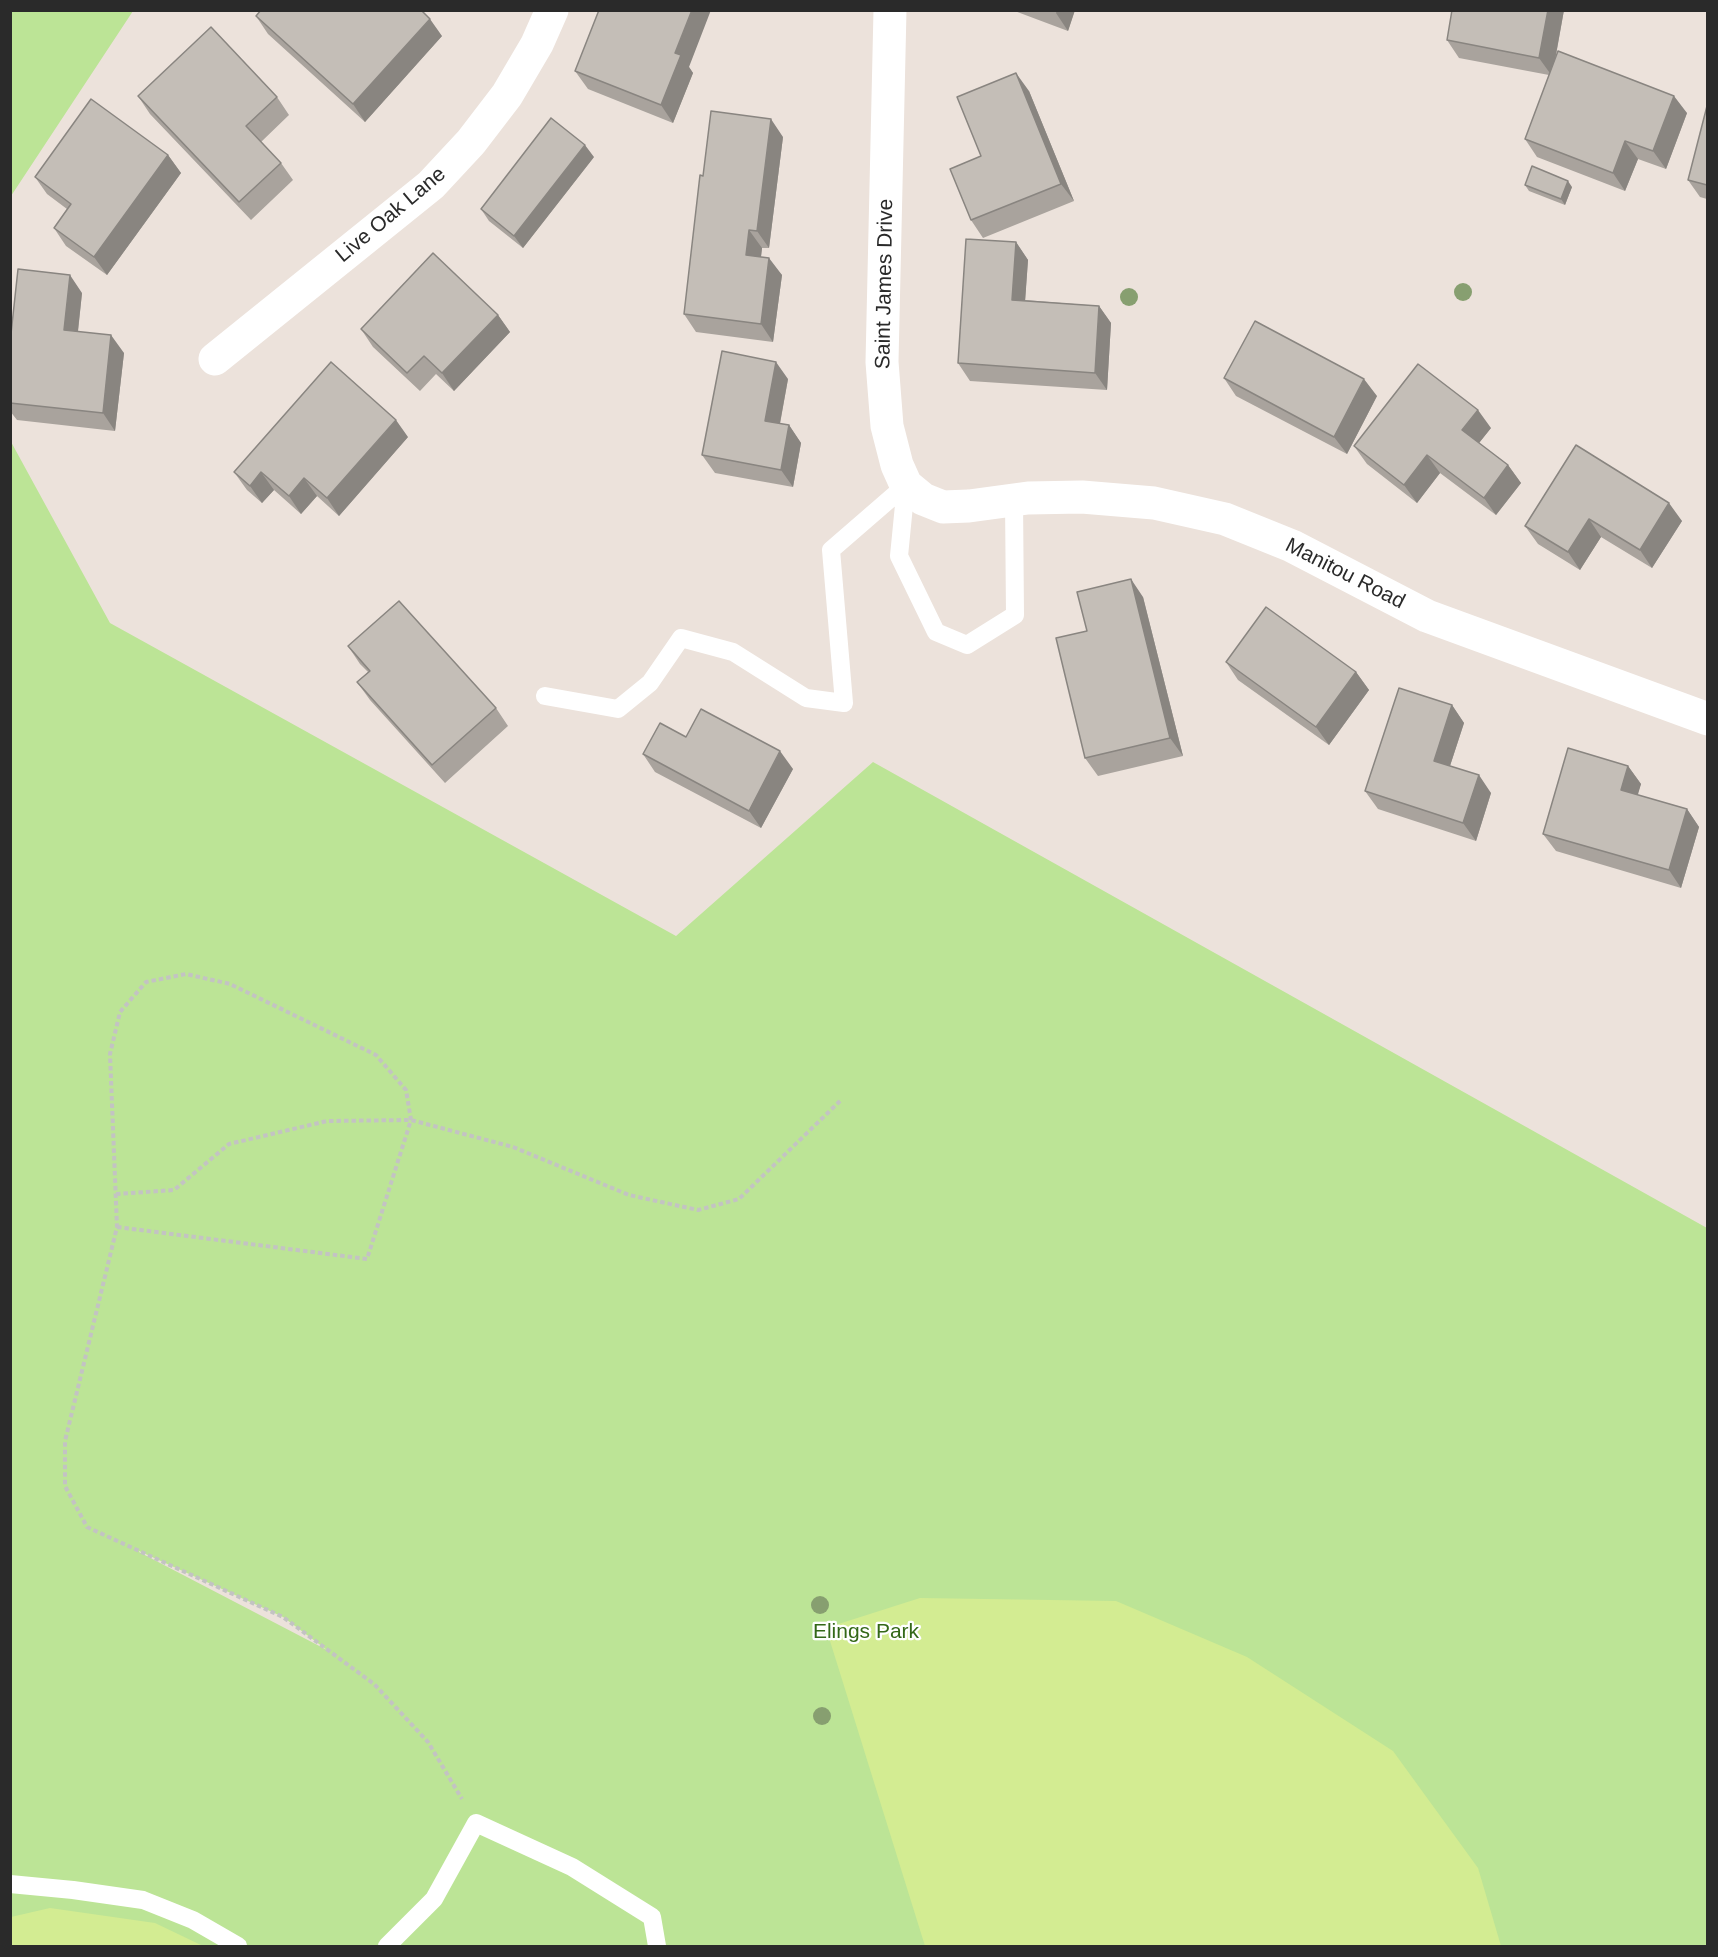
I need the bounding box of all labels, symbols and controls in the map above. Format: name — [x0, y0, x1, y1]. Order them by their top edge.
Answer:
street label: Live Oak Lane — [331, 162, 451, 268]
street label: Saint James Drive — [871, 199, 899, 369]
street label: Manitou Road — [1281, 533, 1409, 615]
park label: Elings Park — [813, 1619, 919, 1645]

